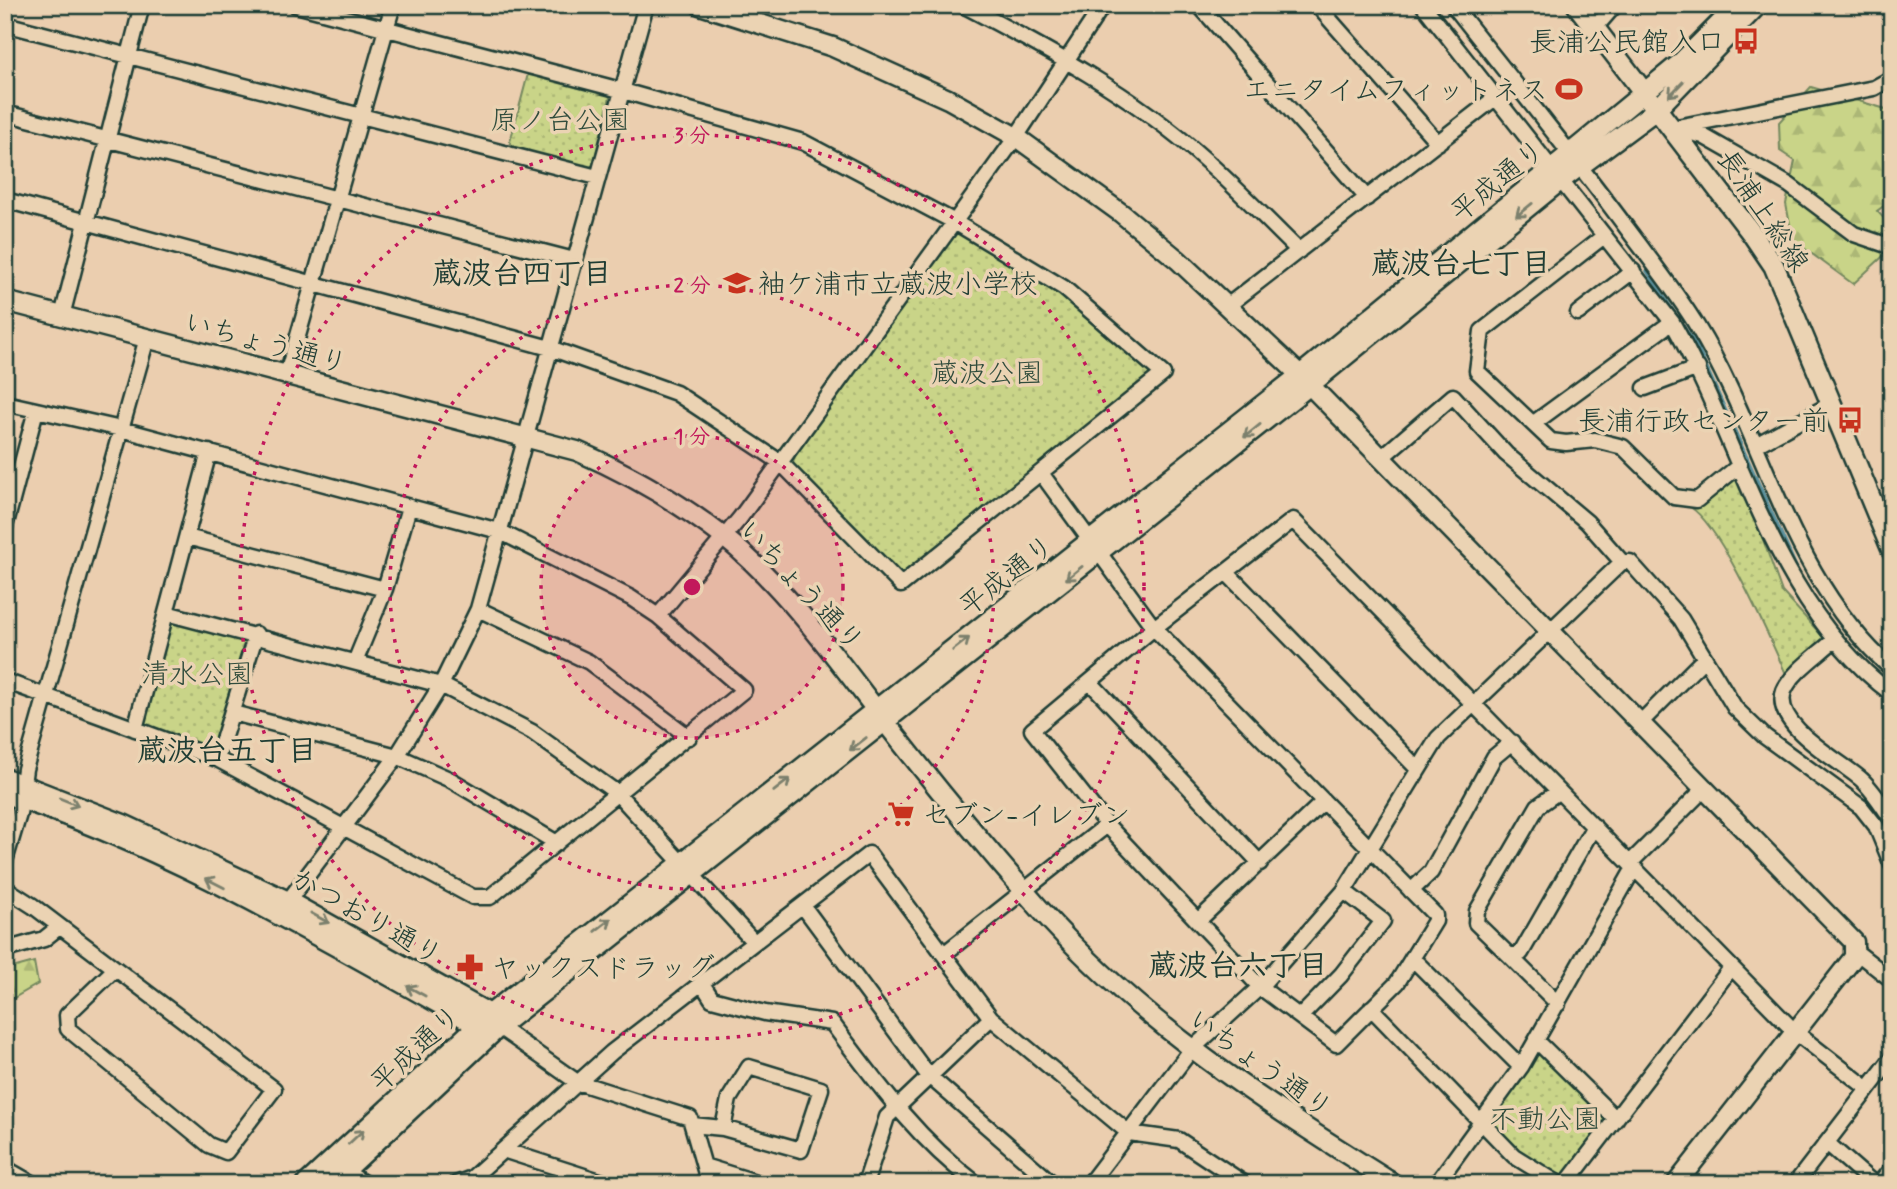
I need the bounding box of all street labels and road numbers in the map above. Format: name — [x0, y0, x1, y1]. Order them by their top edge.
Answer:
street label: 平成通り — [1443, 132, 1554, 232]
street label: 長浦上総線 — [1707, 143, 1816, 280]
street label: いちょう通り — [179, 305, 351, 384]
street label: いちょう通り — [729, 513, 871, 661]
street label: 平成通り — [952, 528, 1063, 626]
street label: かつおり通り — [283, 861, 448, 975]
street label: 平成通り — [363, 998, 470, 1102]
street label: いちょう通り — [1180, 1002, 1339, 1128]

